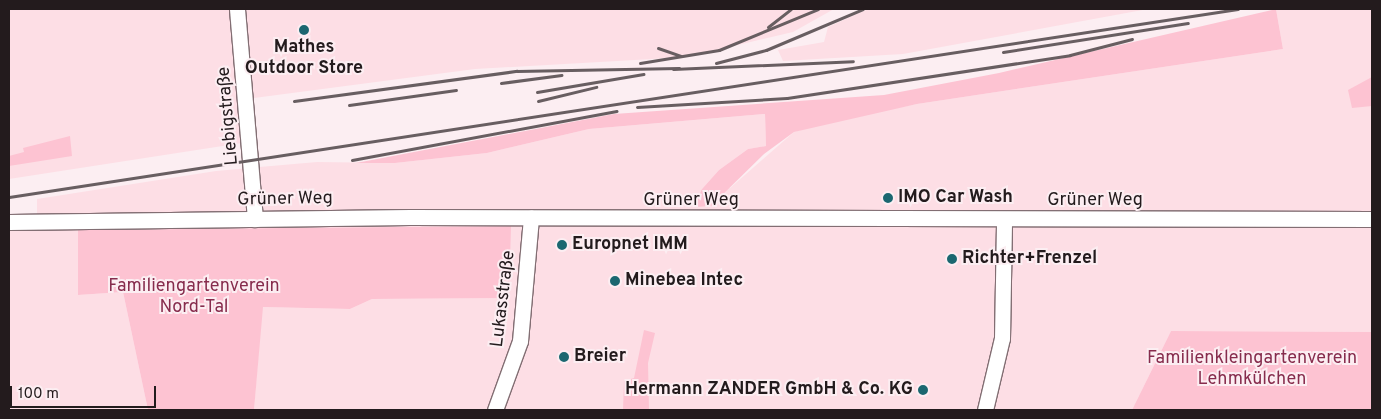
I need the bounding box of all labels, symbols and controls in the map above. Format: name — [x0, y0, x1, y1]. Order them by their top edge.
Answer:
marker: Mathes Outdoor Store — [298, 24, 310, 36]
place label: Mathes Outdoor Store — [245, 38, 363, 80]
street label: Liebigstraße — [214, 66, 244, 166]
place label: IMO Car Wash — [898, 187, 1013, 209]
street label: Grüner Weg — [237, 188, 333, 212]
street label: Grüner Weg — [643, 190, 739, 212]
street label: Grüner Weg — [1047, 190, 1143, 212]
marker: IMO Car Wash — [882, 192, 894, 204]
place label: Europnet IMM — [572, 234, 688, 256]
marker: Europnet IMM — [556, 239, 568, 251]
place label: Richter+Frenzel — [962, 248, 1097, 270]
street label: Lukasstraße — [487, 249, 521, 349]
marker: Richter+Frenzel — [946, 253, 958, 265]
place label: Minebea Intec — [625, 270, 743, 292]
marker: Minebea Intec — [609, 275, 621, 287]
park label: Familiengartenverein Nord-Tal — [108, 277, 280, 320]
place label: Breier — [574, 346, 626, 368]
park label: Familienkleingartenverein Lehmkülchen — [1147, 349, 1357, 392]
marker: Breier — [558, 351, 570, 363]
scale bar — [12, 376, 159, 408]
place label: Hermann ZANDER GmbH & Co. KG — [625, 379, 913, 401]
marker: Hermann ZANDER GmbH & Co. KG — [917, 384, 929, 396]
text: 100 m — [18, 385, 59, 404]

